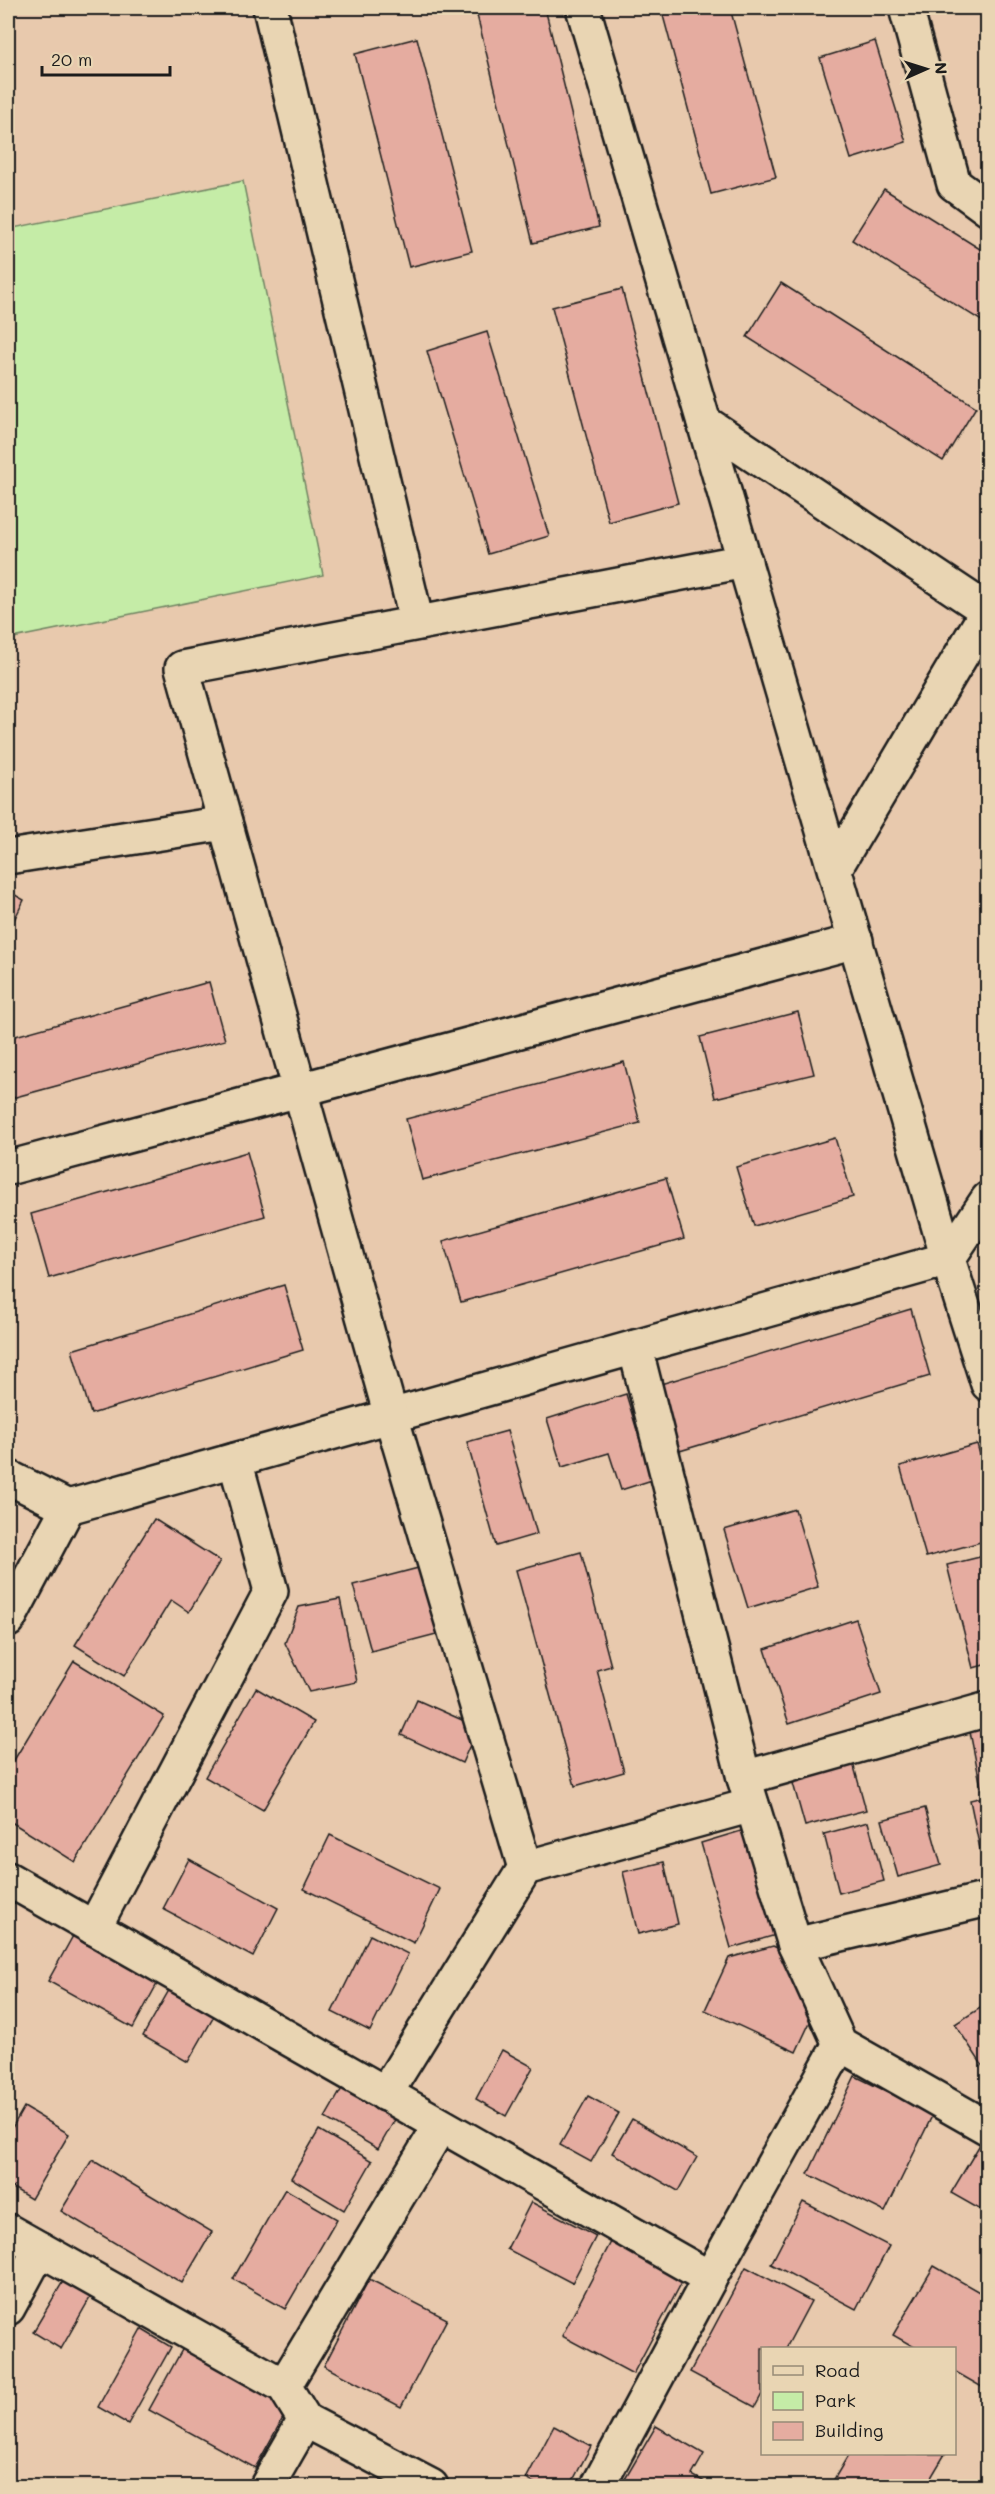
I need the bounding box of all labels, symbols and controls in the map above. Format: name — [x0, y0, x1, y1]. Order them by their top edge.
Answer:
scale bar — [42, 39, 170, 77]
north arrow — [896, 39, 956, 99]
text: 20 m — [51, 47, 92, 71]
text: N — [931, 62, 952, 75]
legend — [761, 2347, 956, 2455]
text: Road — [815, 2358, 860, 2382]
text: Park — [815, 2388, 856, 2412]
text: Building — [815, 2418, 883, 2442]

